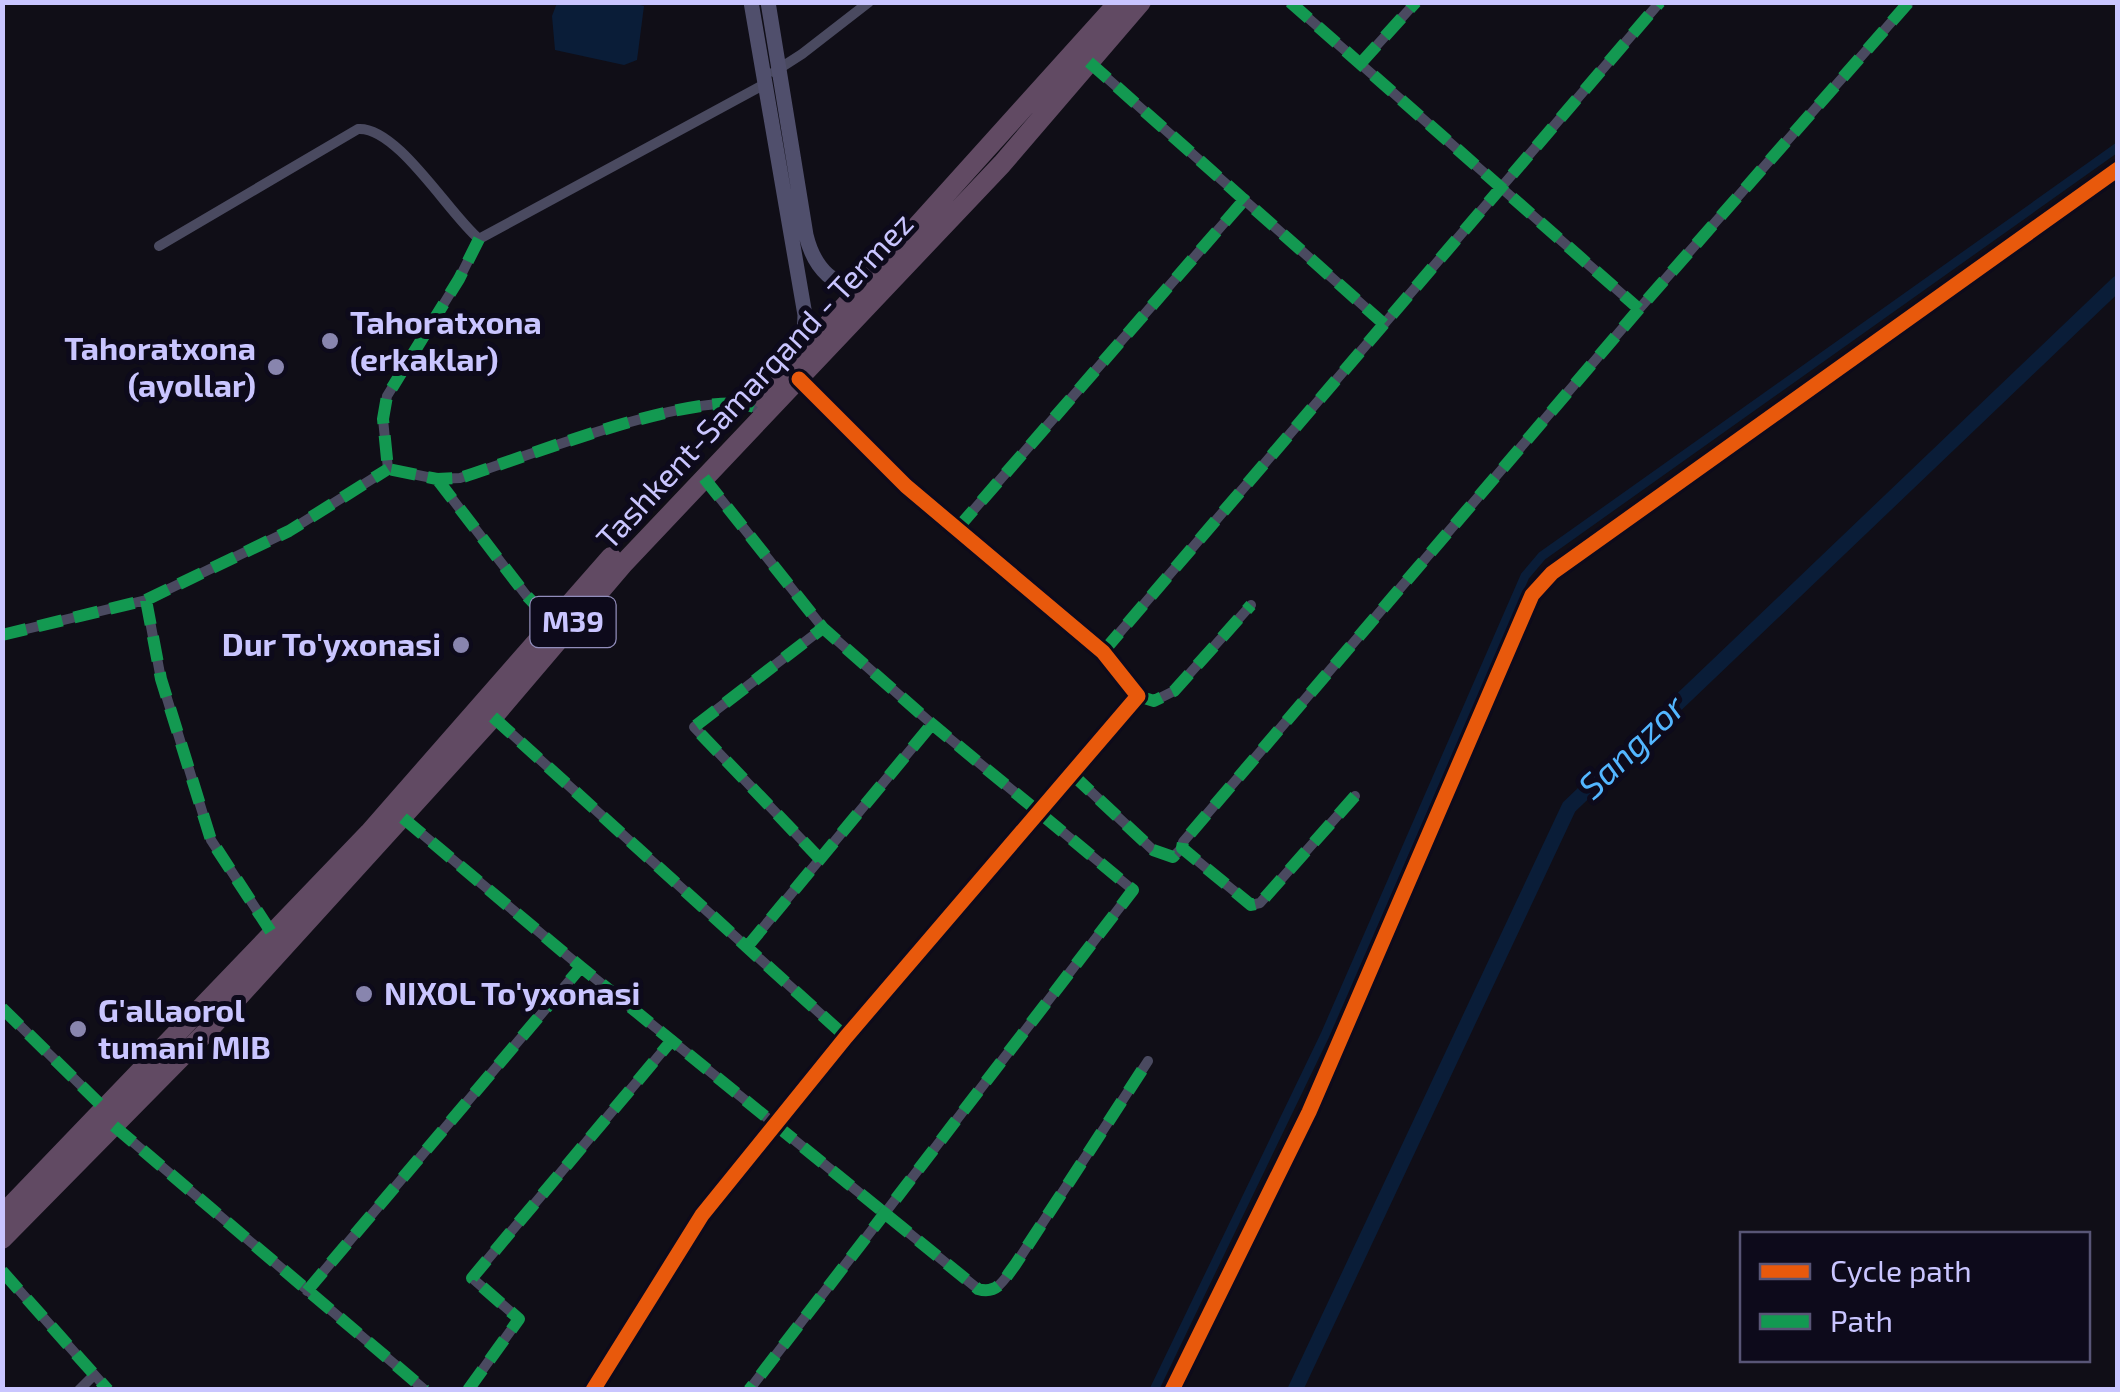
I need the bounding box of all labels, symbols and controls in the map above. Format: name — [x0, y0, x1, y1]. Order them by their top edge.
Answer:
street label: Tashkent-Samarqand - Termez — [587, 203, 920, 556]
place label: Tahoratxona (erkaklar) — [350, 302, 542, 377]
place label: Tahoratxona (ayollar) — [64, 328, 256, 404]
marker: Tahoratxona (erkaklar) — [319, 330, 341, 352]
marker: Tahoratxona (ayollar) — [265, 356, 287, 378]
road number: M39 — [530, 597, 616, 647]
place label: Dur To'yxonasi — [222, 624, 441, 663]
marker: Dur To'yxonasi — [450, 634, 472, 656]
water label: Sangzor — [1569, 684, 1693, 806]
place label: NIXOL To'yxonasi — [384, 973, 640, 1012]
marker: NIXOL To'yxonasi — [353, 983, 375, 1005]
place label: G'allaorol tumani MIB — [98, 990, 271, 1065]
marker: G'allaorol tumani MIB — [67, 1018, 89, 1040]
legend — [1740, 1232, 2090, 1362]
text: Cycle path — [1830, 1252, 1972, 1288]
text: Path — [1830, 1302, 1893, 1338]

